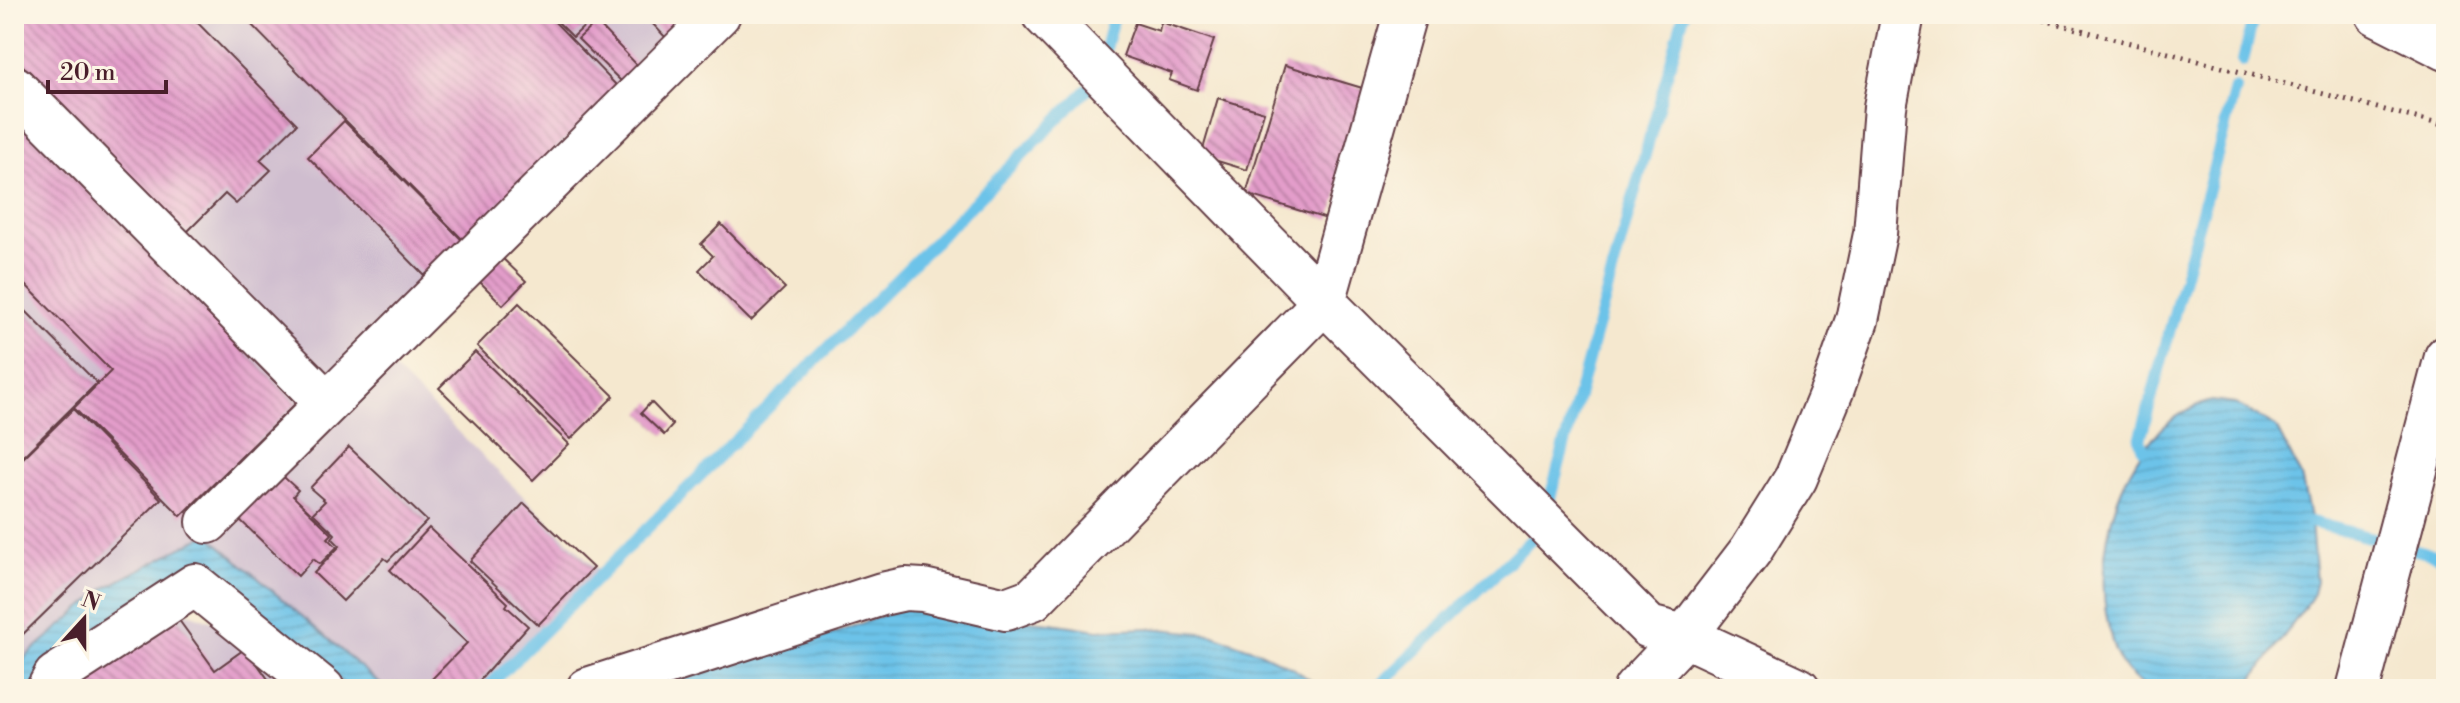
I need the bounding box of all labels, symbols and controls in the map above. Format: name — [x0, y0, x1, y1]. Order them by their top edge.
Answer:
scale bar — [48, 44, 166, 94]
text: 20 m — [60, 58, 116, 88]
north arrow — [44, 579, 124, 659]
text: N — [78, 586, 104, 618]

